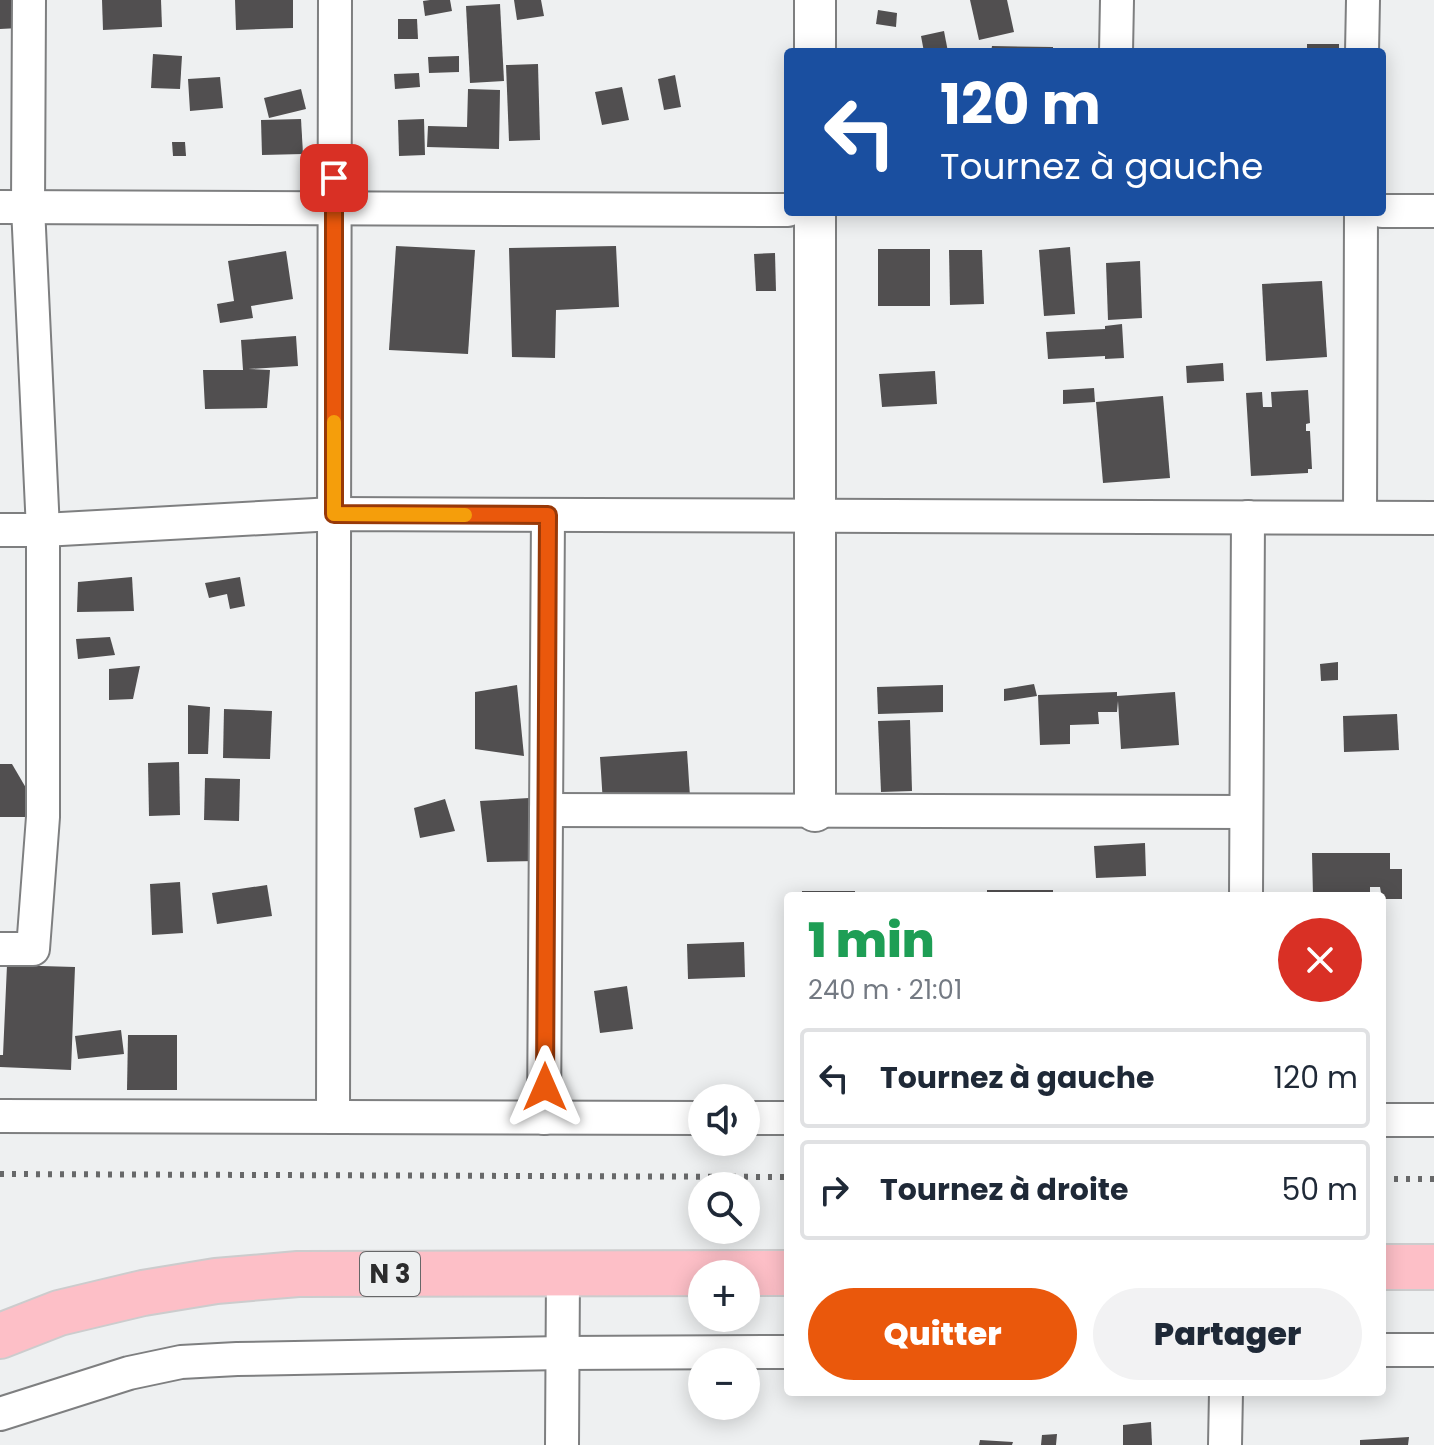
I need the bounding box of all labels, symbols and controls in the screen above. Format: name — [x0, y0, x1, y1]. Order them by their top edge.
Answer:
text: 120 m — [940, 65, 1101, 144]
icon: left — [808, 80, 912, 184]
text: Tournez à gauche — [940, 141, 1263, 192]
pin — [300, 144, 368, 212]
icon: arrive — [312, 156, 356, 200]
text: 1 min — [808, 907, 935, 974]
button: close — [1278, 918, 1362, 1002]
text: 240 m · 21:01 — [808, 972, 962, 1008]
position arrow — [503, 1045, 587, 1129]
icon: left — [812, 1056, 856, 1100]
text: Tournez à gauche — [880, 1056, 1154, 1099]
text: 120 m — [1273, 1056, 1358, 1099]
map controls — [688, 1084, 760, 1420]
button: sound — [688, 1084, 760, 1156]
icon: right — [812, 1168, 856, 1212]
text: Tournez à droite — [880, 1168, 1128, 1211]
text: 50 m — [1281, 1168, 1358, 1211]
button: search — [688, 1172, 760, 1244]
road number: N 3 — [360, 1252, 420, 1296]
button: + — [688, 1260, 760, 1332]
button: Quitter — [808, 1288, 1077, 1380]
button: Partager — [1093, 1288, 1362, 1380]
button: − — [688, 1348, 760, 1420]

